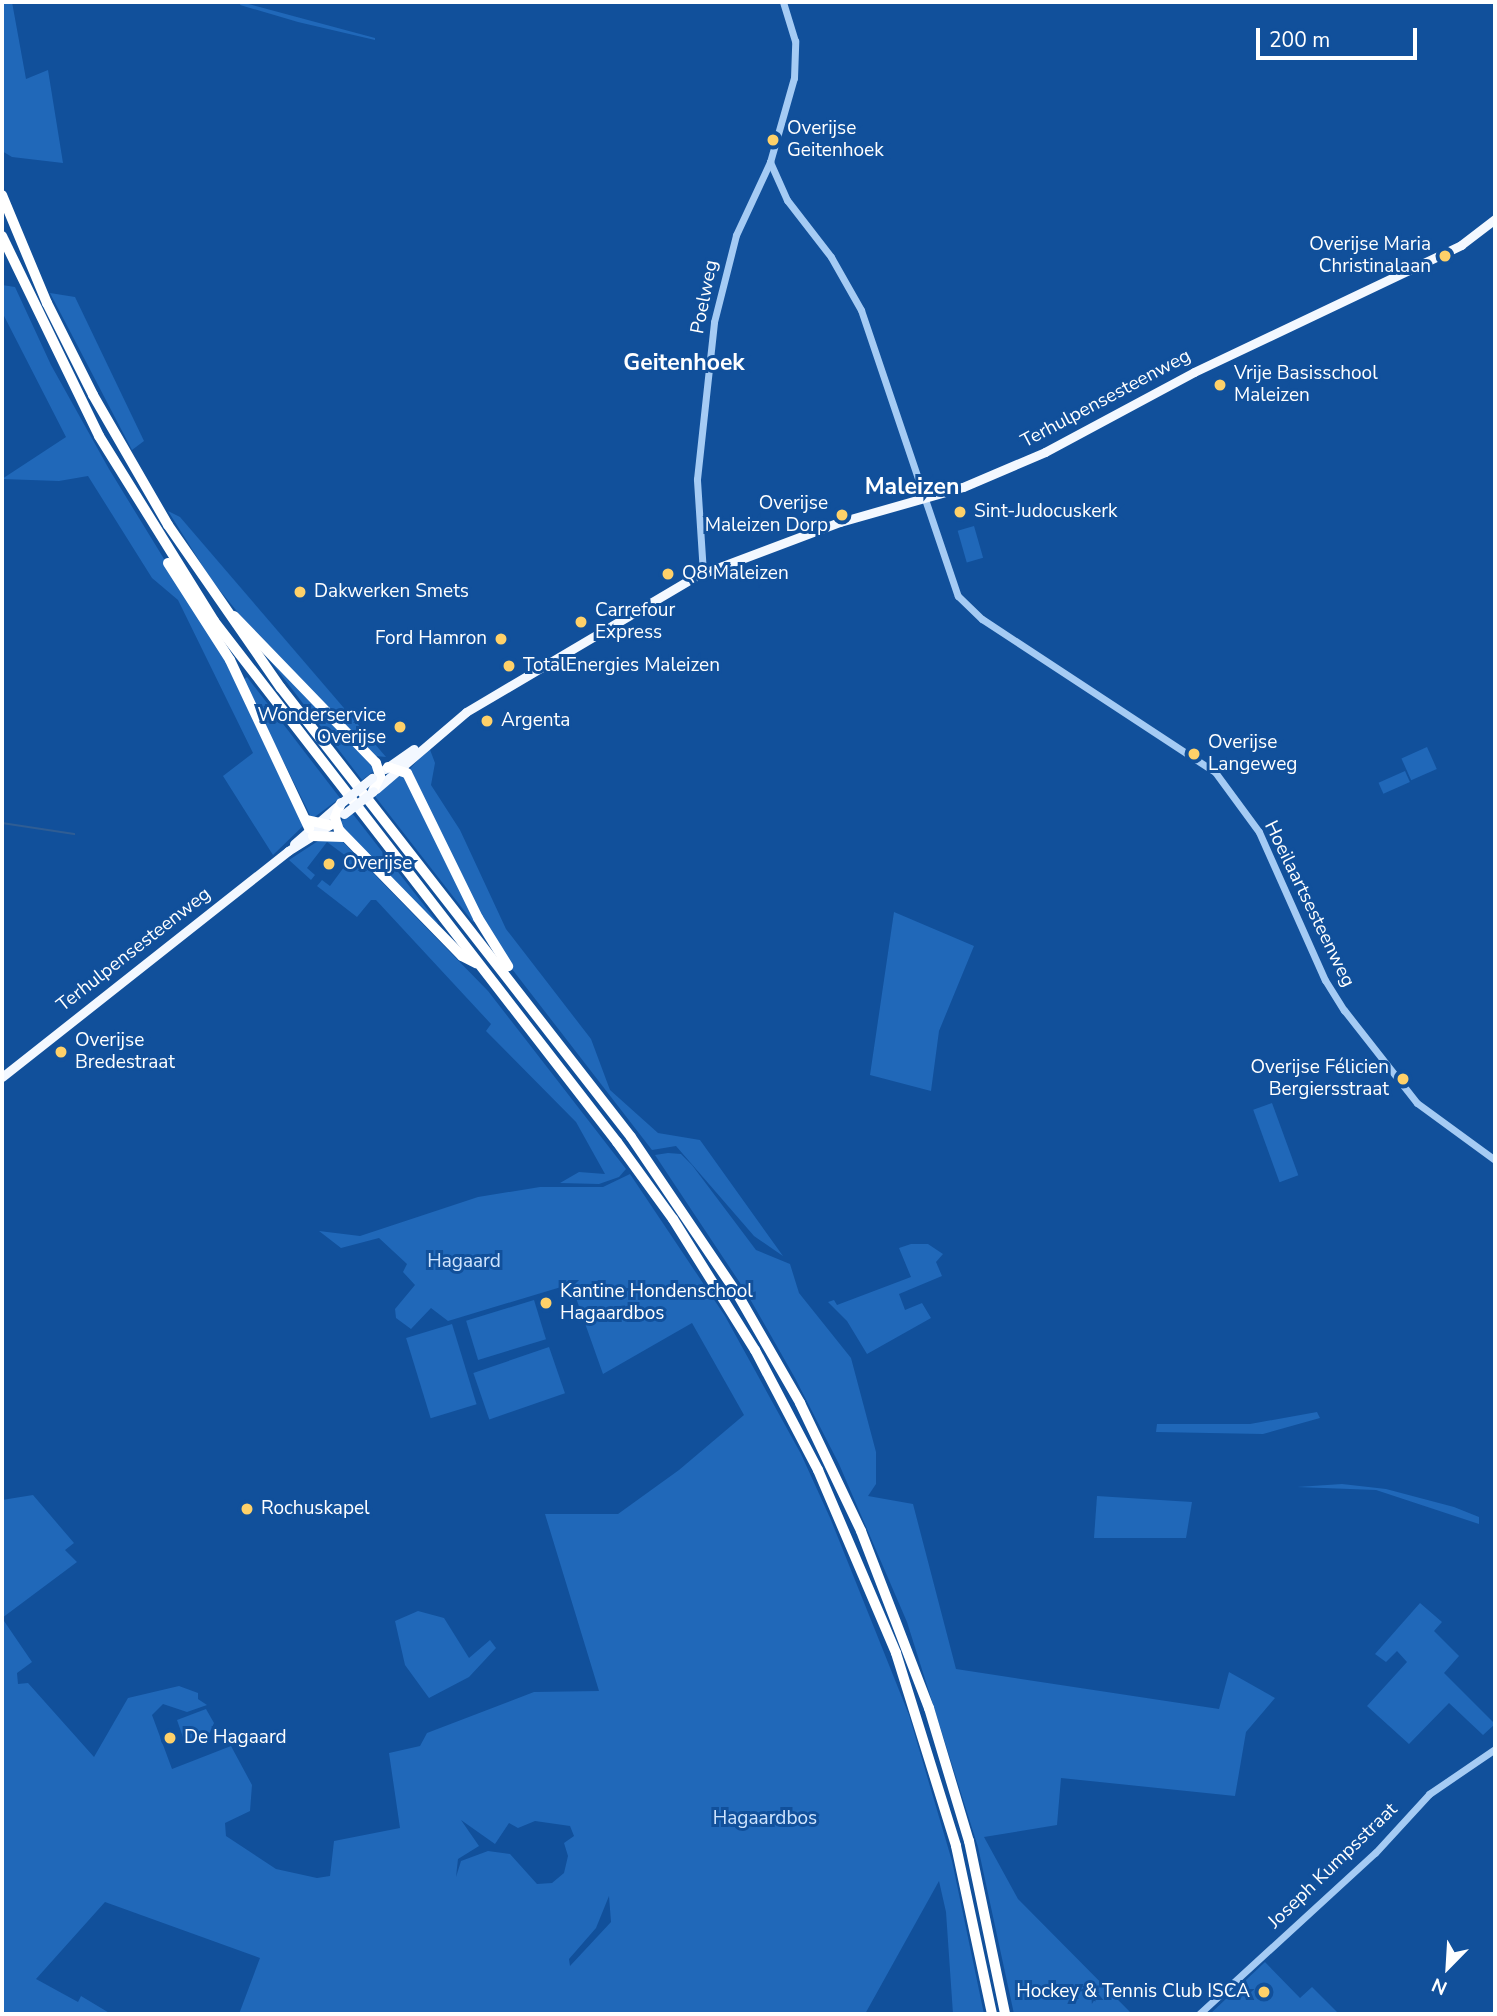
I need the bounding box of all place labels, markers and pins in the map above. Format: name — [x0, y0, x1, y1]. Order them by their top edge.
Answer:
place label: Overijse Geitenhoek — [787, 118, 884, 162]
marker: Overijse Geitenhoek — [765, 132, 781, 148]
place label: Overijse Maria Christinalaan — [1309, 234, 1431, 278]
marker: Overijse Maria Christinalaan — [1437, 248, 1453, 264]
place label: Vrije Basisschool Maleizen — [1234, 363, 1378, 407]
marker: Vrije Basisschool Maleizen — [1212, 377, 1228, 393]
place label: Overijse Maleizen Dorp — [705, 493, 828, 537]
place label: Sint-Judocuskerk — [974, 501, 1118, 523]
marker: Sint-Judocuskerk — [952, 504, 968, 520]
marker: Overijse Maleizen Dorp — [834, 507, 850, 523]
place label: Q8 Maleizen — [682, 563, 789, 585]
marker: Q8 Maleizen — [660, 566, 676, 582]
place label: Dakwerken Smets — [314, 581, 469, 603]
marker: Dakwerken Smets — [292, 584, 308, 600]
place label: Carrefour Express — [595, 600, 675, 644]
marker: Carrefour Express — [573, 614, 589, 630]
place label: Ford Hamron — [375, 628, 487, 650]
marker: Ford Hamron — [493, 631, 509, 647]
place label: TotalEnergies Maleizen — [523, 655, 720, 677]
marker: TotalEnergies Maleizen — [501, 658, 517, 674]
place label: Wonderservice Overijse — [257, 705, 386, 749]
place label: Argenta — [501, 710, 570, 732]
marker: Argenta — [479, 713, 495, 729]
marker: Wonderservice Overijse — [392, 719, 408, 735]
place label: Overijse Langeweg — [1208, 732, 1297, 776]
marker: Overijse Langeweg — [1186, 746, 1202, 762]
place label: Overijse — [343, 853, 412, 875]
marker: Overijse — [321, 856, 337, 872]
place label: Overijse Bredestraat — [75, 1030, 175, 1074]
marker: Overijse Bredestraat — [53, 1044, 69, 1060]
place label: Overijse Félicien Bergiersstraat — [1251, 1057, 1389, 1101]
marker: Overijse Félicien Bergiersstraat — [1395, 1071, 1411, 1087]
place label: Kantine Hondenschool Hagaardbos — [560, 1281, 753, 1325]
marker: Kantine Hondenschool Hagaardbos — [538, 1295, 554, 1311]
place label: Rochuskapel — [261, 1498, 370, 1520]
marker: Rochuskapel — [239, 1501, 255, 1517]
place label: De Hagaard — [184, 1727, 287, 1749]
marker: De Hagaard — [162, 1730, 178, 1746]
place label: Hockey & Tennis Club ISCA — [1016, 1981, 1250, 2003]
marker: Hockey & Tennis Club ISCA — [1256, 1984, 1272, 2000]

